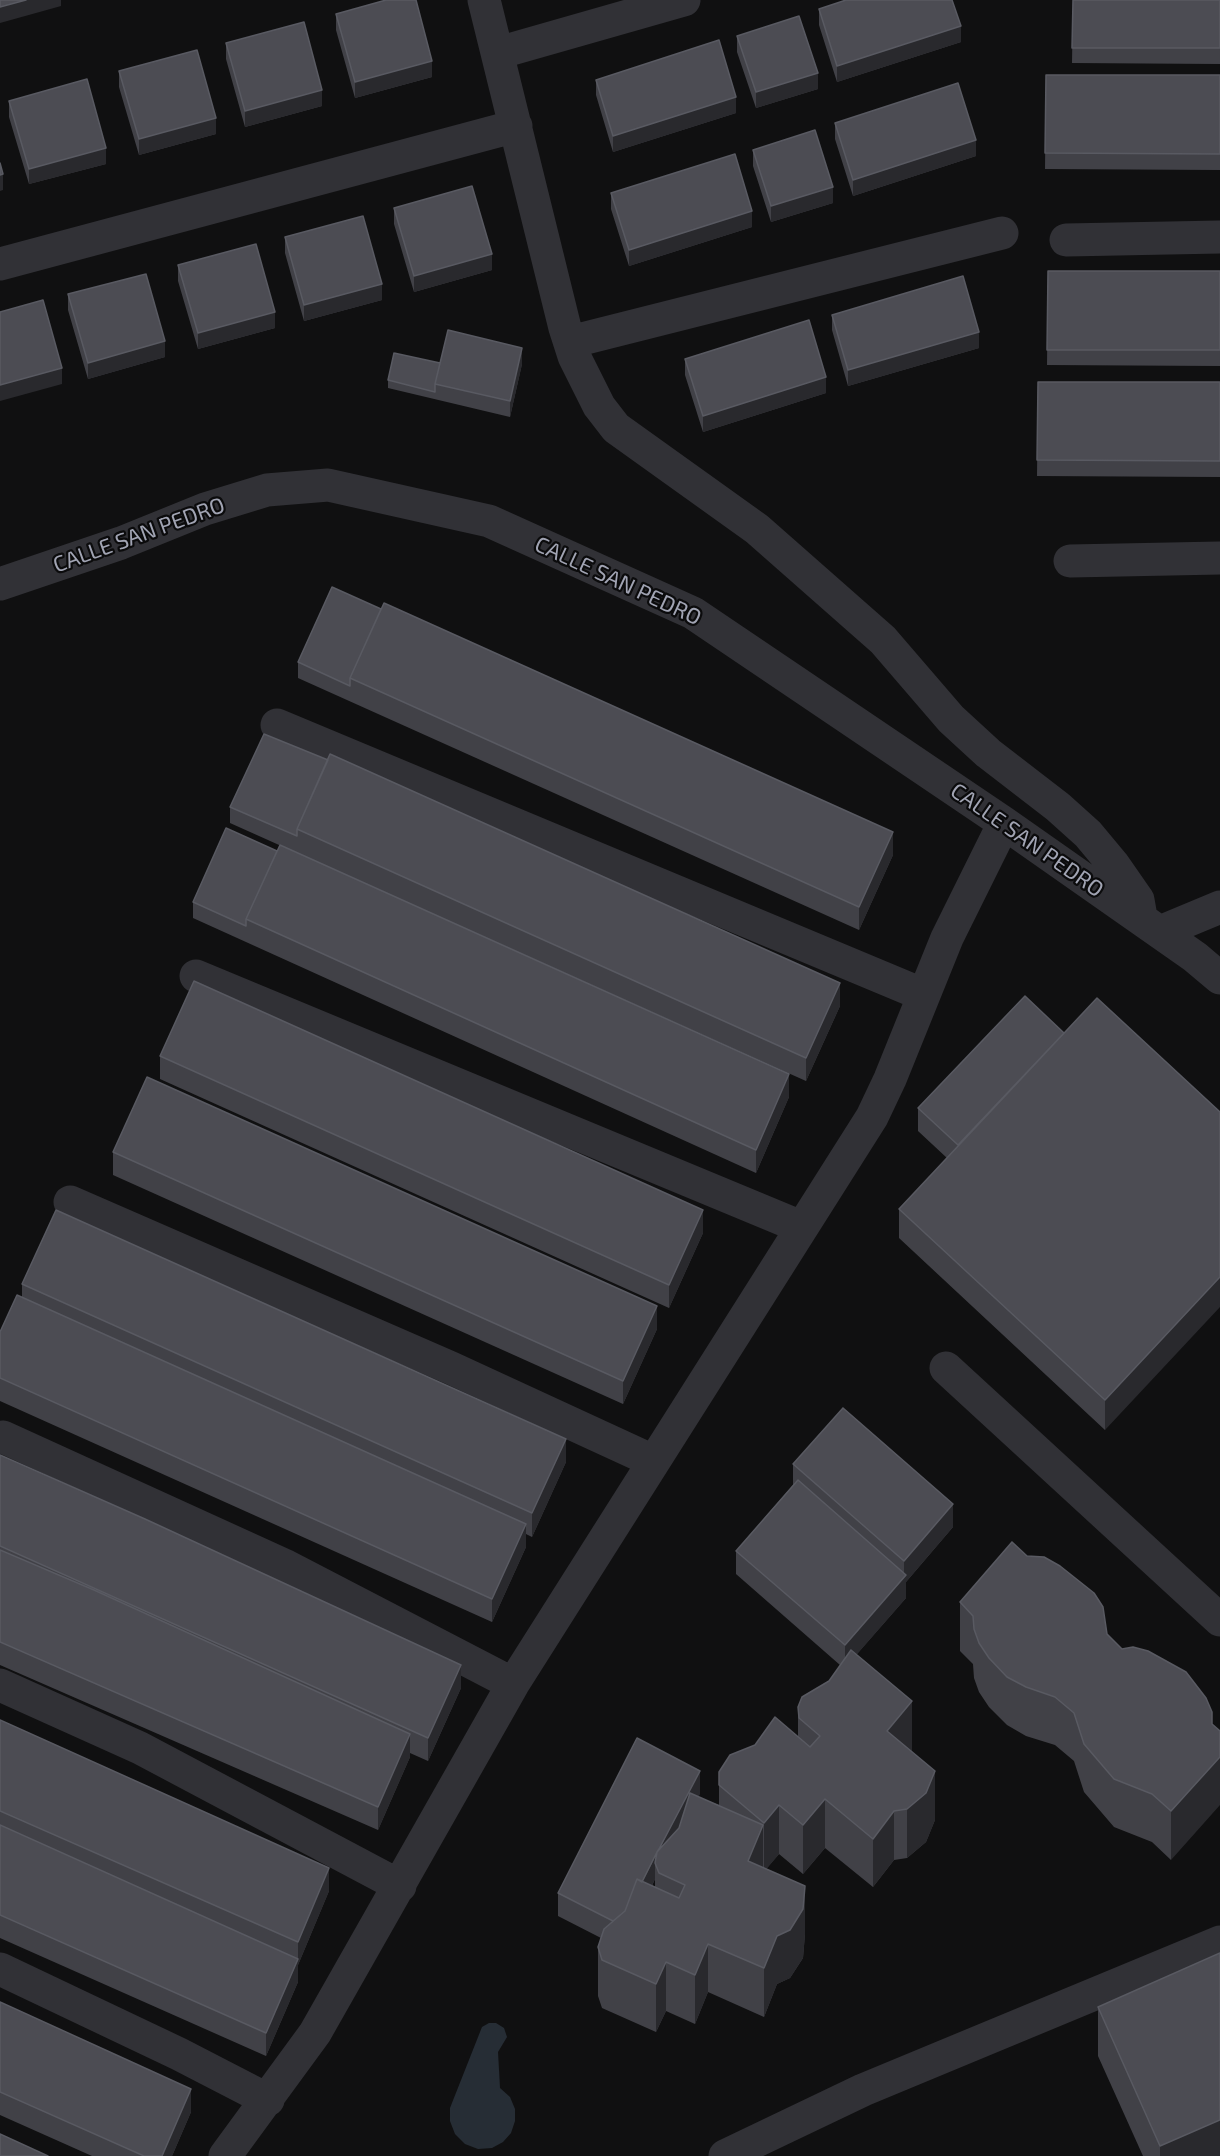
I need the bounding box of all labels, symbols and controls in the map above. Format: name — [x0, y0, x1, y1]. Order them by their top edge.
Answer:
street label: CALLE SAN PEDRO — [50, 492, 228, 578]
street label: CALLE SAN PEDRO — [531, 531, 705, 631]
street label: CALLE SAN PEDRO — [945, 777, 1109, 903]

